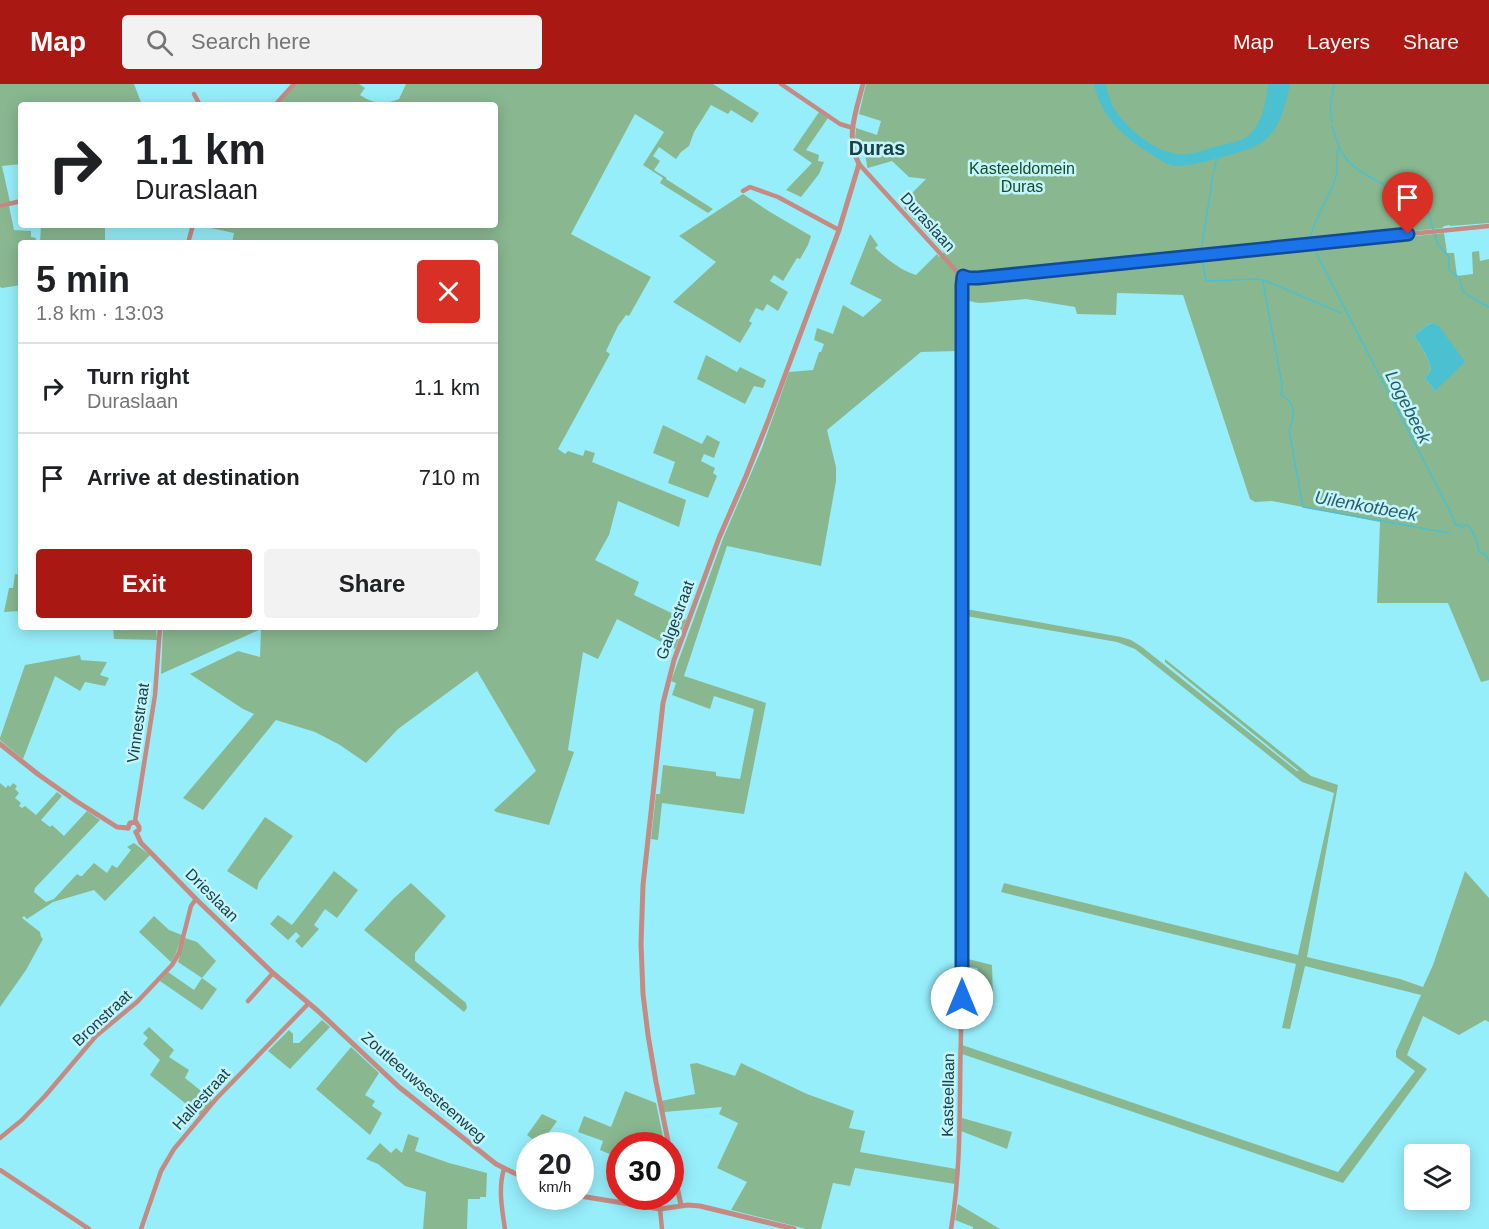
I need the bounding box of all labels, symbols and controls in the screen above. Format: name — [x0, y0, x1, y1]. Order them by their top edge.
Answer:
search box — [122, 15, 542, 69]
text: Map — [30, 26, 86, 57]
icon: search — [143, 26, 176, 59]
text: Search here — [191, 29, 311, 54]
text: Map — [1233, 30, 1274, 53]
text: Layers — [1307, 30, 1370, 53]
text: Share — [1403, 30, 1459, 53]
icon: right — [36, 126, 114, 204]
text: 1.1 km — [135, 126, 266, 173]
district label: Duras — [849, 137, 905, 159]
park label: Kasteeldomein Duras — [969, 160, 1075, 195]
pin — [1382, 172, 1433, 234]
text: Duraslaan — [135, 175, 258, 205]
icon: arrive — [1391, 181, 1424, 214]
street label: Duraslaan — [897, 189, 959, 255]
text: 5 min — [36, 259, 130, 300]
button: close — [417, 260, 480, 323]
text: 1.8 km · 13:03 — [36, 302, 164, 324]
text: Turn right — [87, 364, 189, 389]
water label: Logebeek — [1381, 367, 1435, 448]
icon: right — [36, 372, 69, 405]
text: 1.1 km — [414, 375, 480, 400]
text: Duraslaan — [87, 390, 178, 412]
icon: arrive — [36, 462, 69, 495]
text: Arrive at destination — [87, 465, 300, 490]
text: 710 m — [419, 465, 480, 490]
water label: Uilenkotbeek — [1313, 487, 1420, 525]
button: Exit — [36, 549, 252, 618]
button: Share — [264, 549, 480, 618]
street label: Galgestraat — [653, 578, 697, 662]
street label: Vinnestraat — [124, 681, 152, 764]
street label: Drieslaan — [182, 865, 242, 925]
position arrow — [930, 966, 994, 1030]
street label: Bronstraat — [69, 986, 135, 1049]
street label: Zoutleeuwsesteenweg — [358, 1028, 490, 1146]
street label: Kasteellaan — [939, 1053, 957, 1137]
street label: Hallestraat — [169, 1064, 233, 1133]
speed limit sign: 30 — [606, 1132, 684, 1210]
map controls — [1404, 1144, 1470, 1210]
button: layers — [1404, 1144, 1470, 1210]
text: 20 — [538, 1147, 572, 1180]
text: km/h — [539, 1178, 571, 1195]

